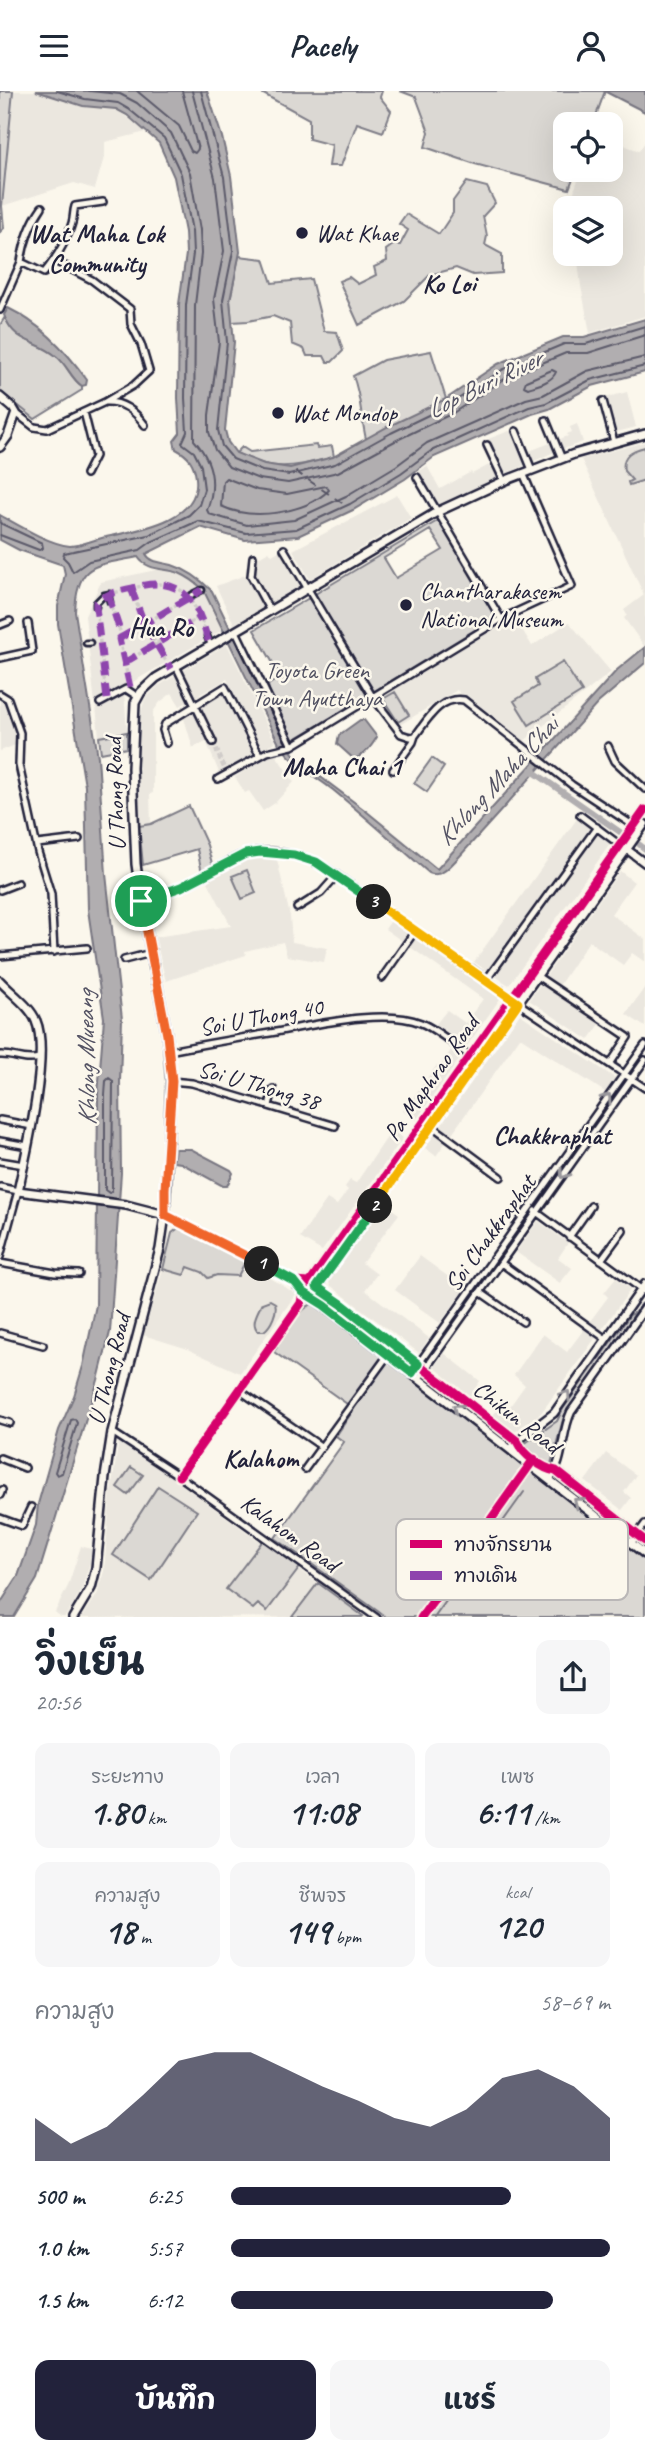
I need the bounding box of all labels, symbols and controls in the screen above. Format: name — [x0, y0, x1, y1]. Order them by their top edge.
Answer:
text: Pacely — [289, 25, 356, 66]
icon: menu — [35, 27, 73, 65]
icon: person — [572, 27, 610, 65]
map controls — [553, 112, 623, 266]
button: locate — [553, 112, 623, 182]
button: layers — [553, 196, 623, 266]
district label: Wat Maha Lok Community — [30, 217, 166, 280]
place label: Wat Khae — [316, 218, 400, 248]
marker: Wat Khae — [294, 225, 310, 241]
district label: Ko Loi — [422, 267, 479, 300]
water label: Lop Buri River — [421, 340, 551, 426]
place label: Wat Mondop — [292, 398, 398, 428]
marker: Wat Mondop — [270, 405, 286, 421]
place label: Chantharakasem National Museum — [420, 576, 564, 634]
marker: Chantharakasem National Museum — [398, 597, 414, 613]
district label: Hua Ro — [129, 611, 195, 644]
park label: Toyota Green Town Ayutthaya — [252, 655, 384, 713]
water label: Khlong Maha Chai — [429, 705, 569, 852]
street label: U Thong Road — [98, 733, 132, 851]
district label: Maha Chai 1 — [283, 750, 405, 783]
pin — [111, 871, 171, 931]
icon: arrive — [122, 882, 160, 920]
pin: 3 — [356, 885, 392, 919]
text: 3 — [369, 889, 378, 913]
water label: Khlong Mueang — [68, 986, 104, 1126]
street label: Soi U Thong 40 — [197, 991, 327, 1043]
street label: Pa Maphrao Road — [377, 1006, 487, 1147]
street label: Soi U Thong 38 — [195, 1053, 325, 1117]
one-way arrow — [599, 1093, 611, 1106]
district label: Chakkraphat — [493, 1119, 613, 1152]
one-way arrow — [560, 1166, 572, 1179]
street label: Soi Chakkraphat — [438, 1167, 544, 1297]
pin: 2 — [358, 1189, 392, 1223]
text: 2 — [370, 1193, 379, 1217]
pin: 1 — [244, 1247, 280, 1281]
text: 1 — [257, 1251, 266, 1275]
street label: U Thong Road — [81, 1307, 138, 1428]
street label: Chikun Road — [467, 1374, 569, 1462]
one-way arrow — [558, 1390, 570, 1403]
one-way arrow — [452, 1403, 464, 1416]
district label: Kalahom — [223, 1442, 300, 1475]
street label: Kalahom Road — [235, 1487, 348, 1581]
one-way arrow — [573, 1497, 586, 1510]
legend — [396, 1519, 628, 1600]
text: ทางจักรยาน — [454, 1533, 552, 1557]
text: ทางเดิน — [454, 1564, 517, 1588]
text: วิ่งเย็น — [35, 1638, 144, 1685]
button: share — [536, 1640, 610, 1714]
text: 20:56 — [35, 1688, 81, 1717]
text: ระยะทาง — [91, 1765, 164, 1789]
text: เวลา — [305, 1765, 340, 1789]
text: เพซ — [501, 1765, 534, 1789]
text: 1.80 — [89, 1790, 143, 1835]
text: 11:08 — [288, 1790, 357, 1835]
text: 6:11 — [475, 1790, 530, 1835]
text: km — [143, 1806, 166, 1830]
text: /km — [530, 1806, 560, 1830]
text: kcal — [505, 1880, 530, 1904]
text: ความสูง — [95, 1884, 160, 1908]
text: ชีพจร — [299, 1884, 346, 1908]
text: 120 — [494, 1904, 541, 1949]
text: 18 — [104, 1909, 136, 1954]
text: 149 — [284, 1909, 331, 1954]
text: m — [136, 1925, 151, 1949]
text: bpm — [331, 1925, 361, 1949]
text: 58–69 m — [540, 1988, 610, 2017]
text: ความสูง — [35, 1997, 114, 2026]
text: 500 m — [35, 2182, 84, 2211]
text: 6:25 — [147, 2182, 183, 2211]
text: 1.0 km — [35, 2234, 89, 2263]
text: 5:57 — [147, 2234, 183, 2263]
text: 1.5 km — [35, 2286, 88, 2315]
text: 6:12 — [147, 2286, 183, 2315]
button: บันทึก — [35, 2360, 316, 2440]
button: แชร์ — [330, 2360, 610, 2440]

